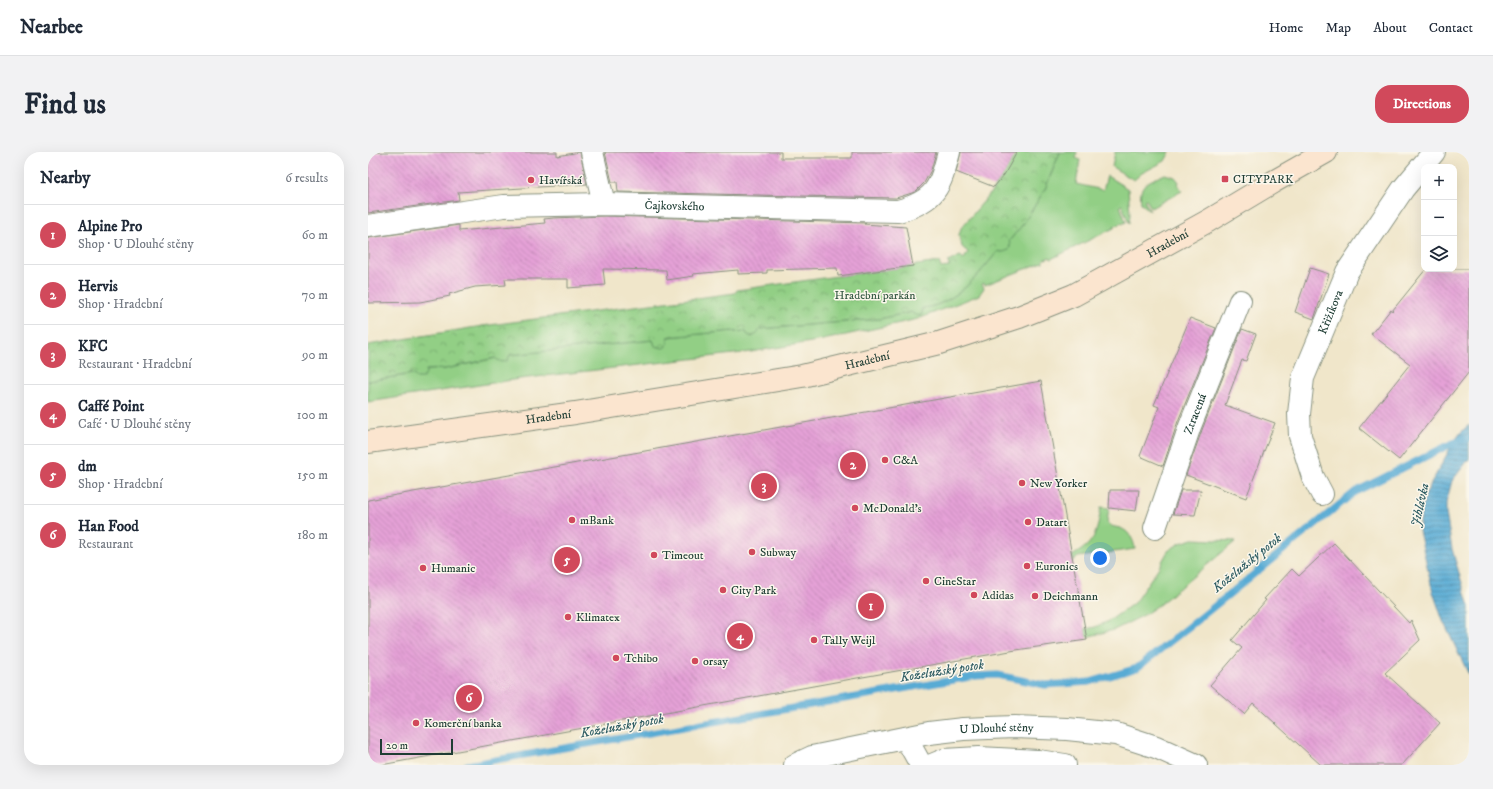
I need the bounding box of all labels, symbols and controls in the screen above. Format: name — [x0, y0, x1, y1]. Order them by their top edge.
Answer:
text: Nearbee — [20, 16, 83, 39]
text: Home — [1269, 19, 1303, 37]
text: Map — [1325, 19, 1351, 37]
text: About — [1373, 19, 1407, 37]
text: Contact — [1429, 19, 1473, 37]
button: Directions — [1375, 85, 1469, 123]
text: Find us — [24, 87, 106, 122]
map controls — [1421, 164, 1457, 272]
button: + — [1421, 164, 1457, 200]
text: Nearby — [40, 167, 90, 189]
text: 6 results — [285, 170, 328, 186]
place label: CITYPARK — [1233, 172, 1294, 187]
place label: Havířská — [539, 173, 583, 188]
marker: CITYPARK — [1220, 174, 1230, 184]
marker: Havířská — [526, 175, 536, 185]
street label: Čajkovského — [644, 197, 705, 214]
button: − — [1421, 200, 1457, 236]
text: Alpine Pro — [78, 217, 142, 236]
street label: Hradební — [1144, 225, 1192, 261]
text: 1 — [51, 227, 55, 243]
text: 60 m — [302, 227, 328, 243]
text: Shop · U Dlouhé stěny — [78, 236, 194, 252]
button: layers — [1421, 236, 1457, 272]
text: Hervis — [78, 277, 118, 296]
text: 2 — [50, 287, 56, 303]
text: 70 m — [302, 287, 328, 303]
street label: Křižíkova — [1315, 287, 1347, 336]
park label: Hradební parkán — [835, 288, 916, 303]
text: Shop · Hradební — [78, 296, 162, 312]
text: KFC — [78, 337, 108, 356]
text: 3 — [51, 347, 55, 363]
text: 90 m — [302, 347, 328, 363]
street label: Hradební — [843, 347, 892, 373]
text: Restaurant · Hradební — [78, 356, 192, 372]
street label: Ztracená — [1180, 390, 1210, 436]
text: Caffé Point — [78, 397, 144, 416]
street label: Hradební — [525, 406, 573, 427]
text: 4 — [49, 407, 57, 423]
text: 100 m — [297, 407, 328, 423]
text: Café · U Dlouhé stěny — [78, 416, 191, 432]
pin: 2 — [840, 450, 866, 480]
place label: C&A — [893, 453, 918, 468]
marker: C&A — [880, 455, 890, 465]
text: dm — [78, 457, 97, 476]
text: 5 — [50, 467, 56, 483]
text: 150 m — [297, 467, 328, 483]
pin: 3 — [751, 471, 777, 501]
text: Shop · Hradební — [78, 476, 162, 492]
place label: New Yorker — [1030, 476, 1088, 491]
marker: New Yorker — [1017, 478, 1027, 488]
water label: Jihlávka — [1407, 481, 1433, 528]
place label: McDonald's — [863, 501, 922, 516]
marker: McDonald's — [850, 503, 860, 513]
place label: mBank — [580, 513, 614, 528]
marker: mBank — [567, 515, 577, 525]
place label: Datart — [1036, 515, 1067, 530]
text: Han Food — [78, 517, 139, 536]
marker: Datart — [1023, 517, 1033, 527]
text: 6 — [50, 527, 56, 543]
text: 180 m — [297, 527, 328, 543]
water label: Koželužský potok — [1208, 530, 1285, 596]
text: Restaurant — [78, 536, 134, 552]
pin: 5 — [554, 545, 580, 575]
place label: Subway — [760, 545, 796, 560]
marker: Subway — [747, 547, 757, 557]
place label: Timeout — [662, 548, 704, 563]
your location — [1090, 548, 1110, 568]
marker: Timeout — [649, 550, 659, 560]
place label: Euronics — [1035, 559, 1078, 574]
place label: Humanic — [431, 561, 475, 576]
marker: Euronics — [1022, 561, 1032, 571]
marker: Humanic — [418, 563, 428, 573]
place label: CineStar — [934, 574, 976, 589]
marker: CineStar — [921, 576, 931, 586]
place label: City Park — [731, 583, 777, 598]
marker: City Park — [718, 585, 728, 595]
place label: Adidas — [982, 588, 1014, 603]
place label: Deichmann — [1043, 589, 1099, 604]
marker: Adidas — [969, 590, 979, 600]
pin: 1 — [858, 591, 884, 621]
marker: Deichmann — [1030, 591, 1040, 601]
place label: Klimatex — [576, 610, 620, 625]
marker: Klimatex — [563, 612, 573, 622]
pin: 4 — [727, 621, 753, 651]
place label: Tally Weijl — [822, 633, 876, 648]
marker: Tally Weijl — [809, 635, 819, 645]
place label: Tchibo — [624, 651, 658, 666]
marker: Tchibo — [611, 653, 621, 663]
place label: orsay — [703, 654, 728, 669]
marker: orsay — [690, 656, 700, 666]
water label: Koželužský potok — [898, 656, 985, 686]
pin: 6 — [456, 683, 482, 713]
water label: Koželužský potok — [578, 711, 665, 741]
place label: Komerční banka — [424, 716, 503, 731]
marker: Komerční banka — [411, 718, 421, 728]
street label: U Dlouhé stěny — [959, 719, 1034, 737]
scale bar — [380, 737, 453, 756]
text: 20 m — [386, 739, 408, 753]

